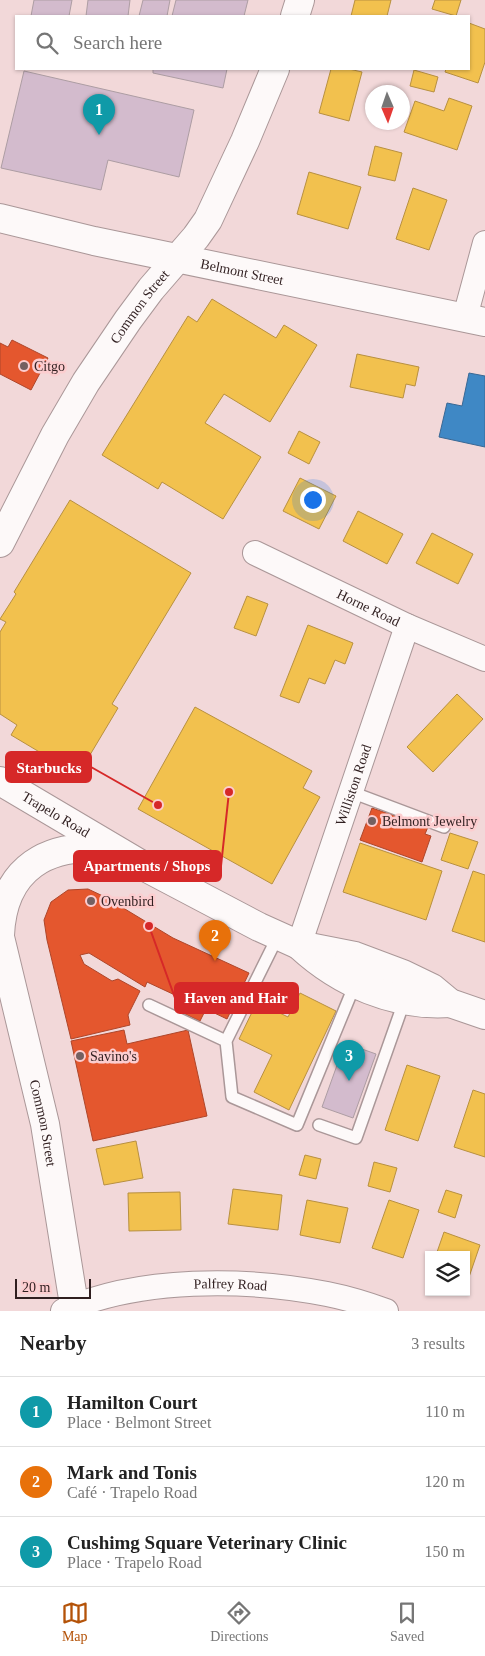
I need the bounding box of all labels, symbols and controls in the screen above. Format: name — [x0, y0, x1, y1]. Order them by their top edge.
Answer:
search box — [15, 15, 470, 70]
icon: search — [33, 29, 61, 57]
text: Search here — [73, 32, 162, 53]
north arrow — [365, 85, 410, 130]
pin: 1 — [83, 94, 115, 135]
street label: Belmont Street — [199, 256, 285, 288]
street label: Common Street — [107, 267, 172, 346]
place label: Citgo — [34, 359, 65, 374]
marker: Citgo — [18, 360, 30, 372]
your location — [300, 487, 326, 513]
street label: Horne Road — [335, 586, 403, 629]
street label: Williston Road — [333, 742, 374, 827]
callout: Starbucks — [6, 752, 91, 782]
text: Starbucks — [16, 760, 82, 776]
street label: Trapelo Road — [19, 788, 93, 840]
place label: Belmont Jewelry — [382, 814, 477, 829]
marker: Belmont Jewelry — [366, 815, 378, 827]
callout: Apartments / Shops — [74, 851, 221, 881]
text: Apartments / Shops — [84, 858, 211, 874]
place label: Ovenbird — [101, 894, 154, 909]
marker: Ovenbird — [85, 895, 97, 907]
pin: 2 — [199, 920, 231, 961]
callout: Haven and Hair — [175, 983, 298, 1013]
text: Haven and Hair — [184, 990, 288, 1006]
pin: 3 — [333, 1040, 365, 1081]
place label: Savino's — [90, 1049, 137, 1064]
marker: Savino's — [74, 1050, 86, 1062]
street label: Common Street — [27, 1078, 59, 1168]
map controls — [425, 1251, 470, 1296]
button: layers — [425, 1251, 470, 1296]
scale bar — [15, 1276, 91, 1299]
street label: Palfrey Road — [193, 1276, 268, 1293]
text: 20 m — [22, 1280, 50, 1295]
text: Nearby — [20, 1331, 87, 1355]
text: 3 results — [411, 1335, 465, 1352]
text: Hamilton Court — [67, 1392, 197, 1413]
text: 1 — [32, 1403, 40, 1420]
text: 110 m — [425, 1403, 465, 1420]
text: Place · Belmont Street — [67, 1414, 211, 1431]
text: Mark and Tonis — [67, 1462, 197, 1483]
text: 2 — [32, 1473, 40, 1490]
text: 120 m — [425, 1473, 465, 1490]
text: Café · Trapelo Road — [67, 1484, 197, 1501]
text: Cushimg Square Veterinary Clinic — [67, 1532, 347, 1553]
text: 3 — [32, 1543, 40, 1560]
text: 150 m — [425, 1543, 465, 1560]
text: Place · Trapelo Road — [67, 1554, 202, 1571]
tab: Map — [61, 1599, 89, 1645]
tab: Directions — [210, 1599, 269, 1645]
tab: Saved — [390, 1599, 424, 1645]

